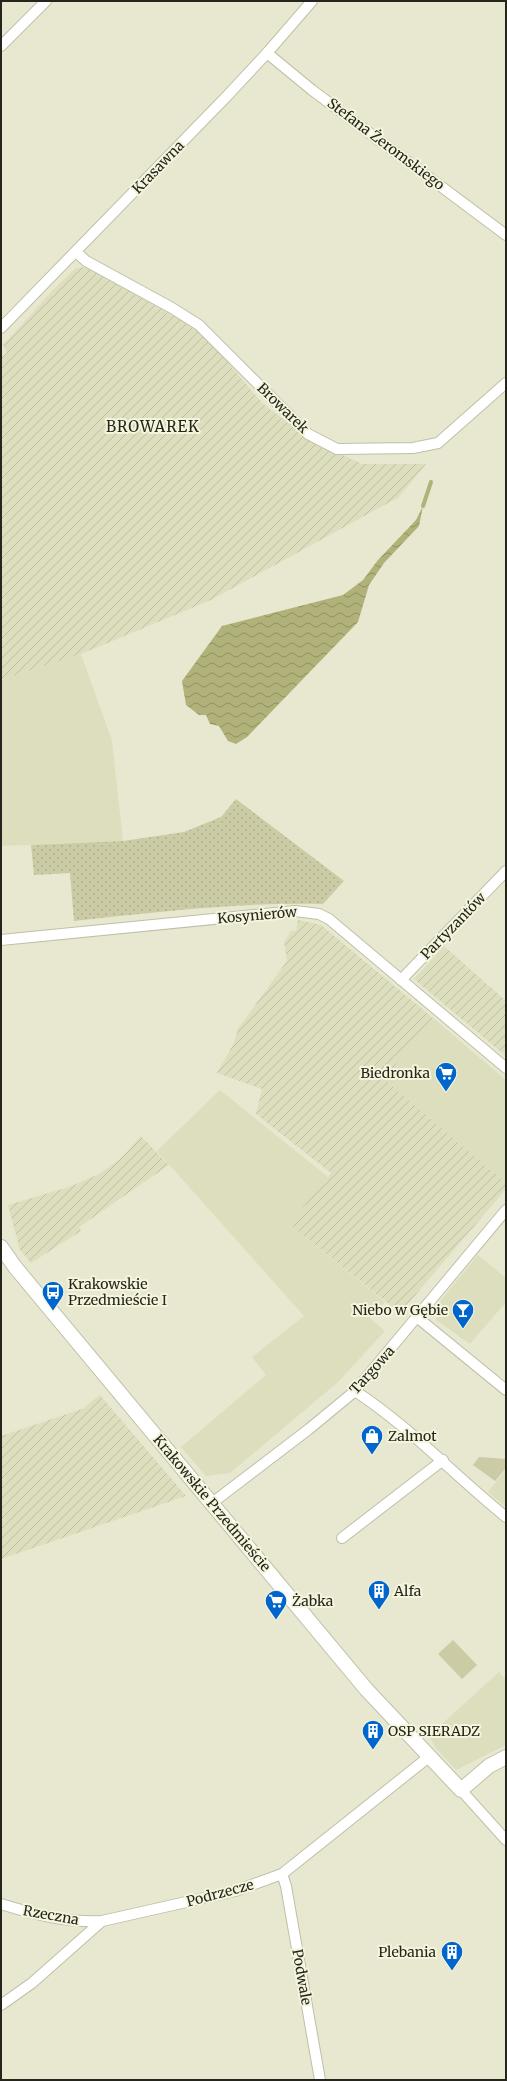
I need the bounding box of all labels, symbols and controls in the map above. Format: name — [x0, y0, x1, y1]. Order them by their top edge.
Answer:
street label: Stefana Żeromskiego — [324, 94, 448, 194]
street label: Krasawna — [128, 136, 188, 197]
street label: Browarek — [253, 379, 313, 437]
district label: BROWAREK — [106, 417, 200, 436]
street label: Partyzantów — [417, 889, 489, 963]
street label: Kosynierów — [216, 903, 298, 927]
supermarket icon: Biedronka — [433, 1060, 459, 1093]
place label: Biedronka — [361, 1064, 430, 1082]
place label: Krakowskie Przedmieście I — [68, 1275, 167, 1309]
bus stop icon: Krakowskie Przedmieście I — [40, 1279, 66, 1312]
bar icon: Niebo w Gębie — [450, 1297, 476, 1330]
place label: Niebo w Gębie — [352, 1301, 448, 1319]
street label: Targowa — [346, 1342, 399, 1398]
shop icon: Zalmot — [359, 1423, 385, 1456]
place label: Zalmot — [388, 1427, 437, 1445]
street label: Krakowskie Przedmieście — [149, 1431, 275, 1575]
building icon: Alfa — [366, 1578, 392, 1611]
place label: Alfa — [393, 1582, 422, 1600]
supermarket icon: Żabka — [263, 1588, 289, 1621]
place label: Żabka — [292, 1592, 334, 1610]
building icon: OSP SIERADZ — [360, 1718, 386, 1751]
place label: OSP SIERADZ — [388, 1722, 480, 1740]
street label: Podrzecze — [184, 1875, 256, 1911]
street label: Rzeczna — [22, 1901, 81, 1929]
building icon: Plebania — [439, 1939, 465, 1972]
place label: Plebania — [378, 1943, 436, 1961]
street label: Podwale — [288, 1948, 316, 2006]

